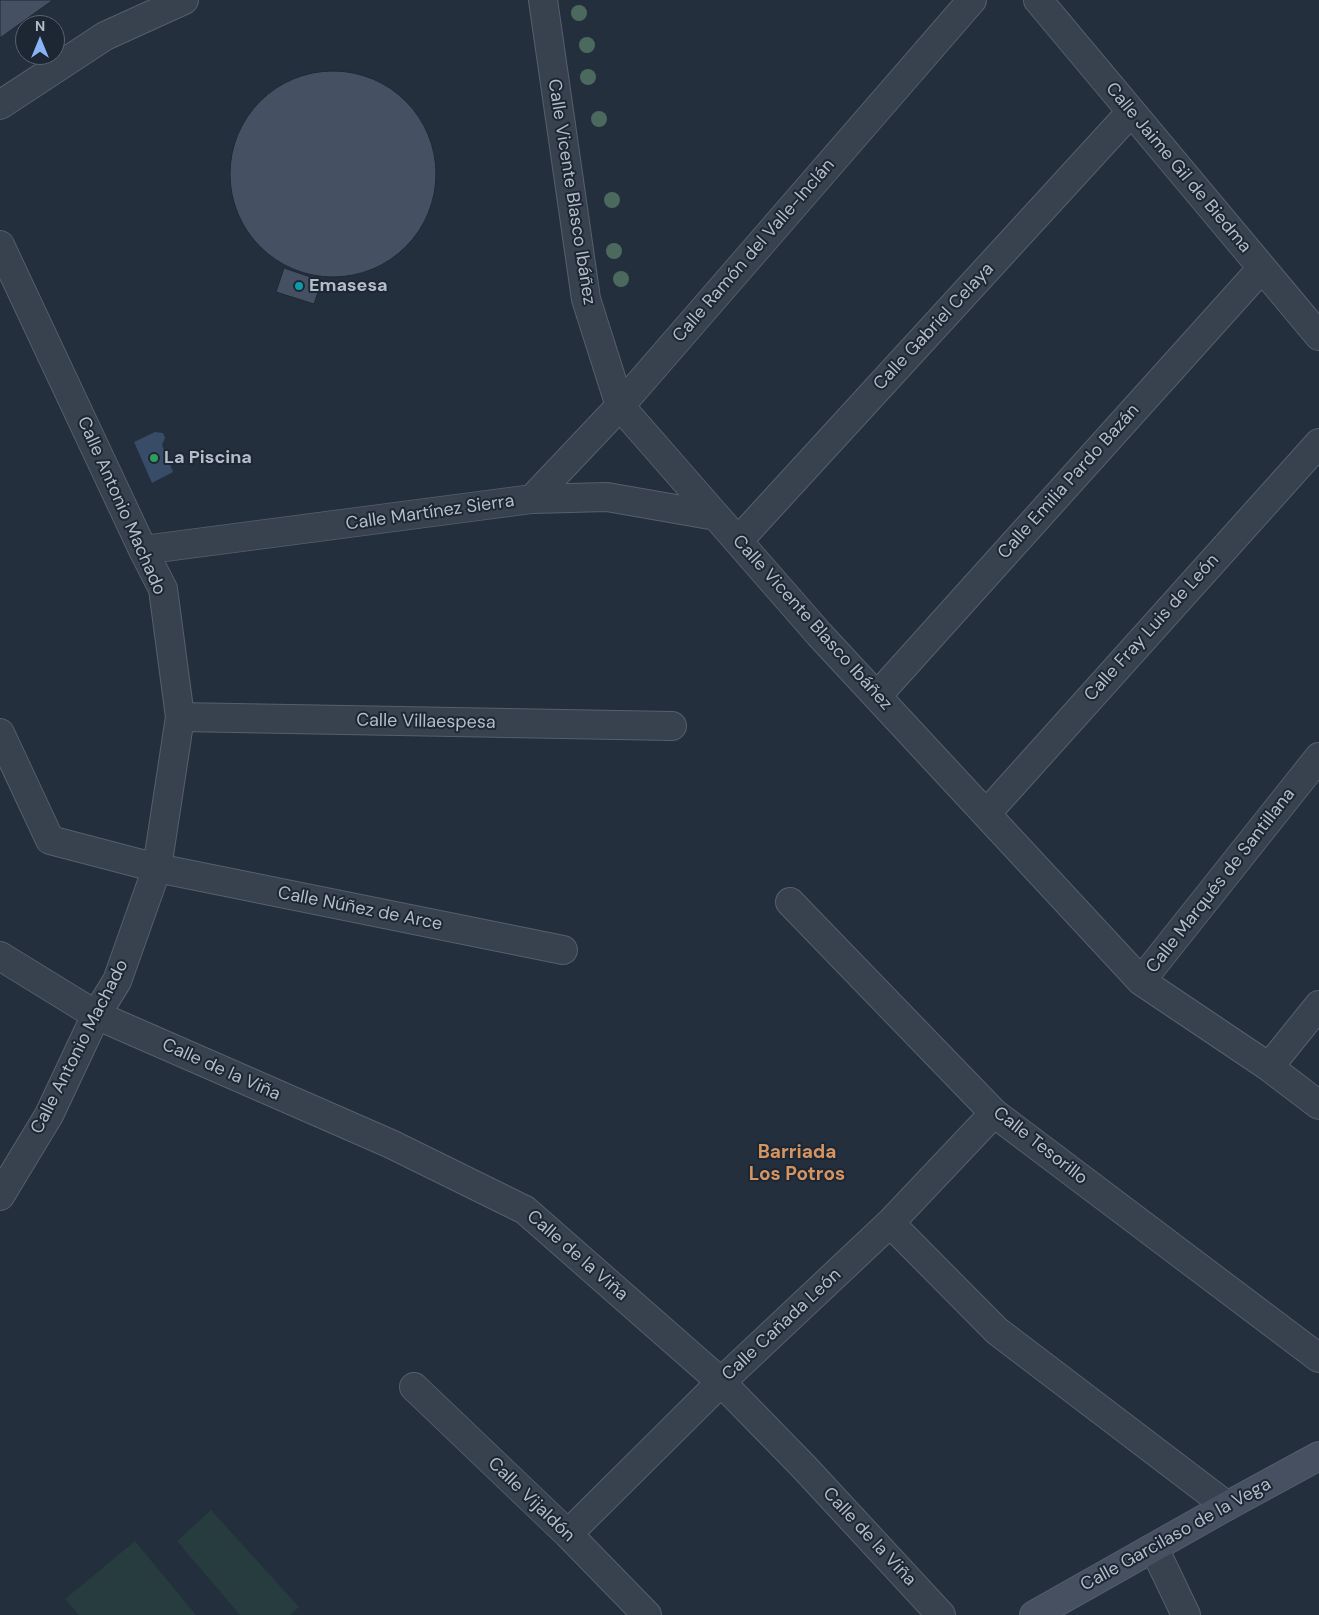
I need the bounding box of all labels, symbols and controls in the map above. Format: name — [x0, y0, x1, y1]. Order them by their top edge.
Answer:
north arrow — [15, 15, 65, 65]
text: N — [35, 17, 45, 35]
street label: Calle Vicente Blasco Ibáñez — [542, 78, 600, 306]
street label: Calle Jaime Gil de Biedma — [1100, 79, 1256, 257]
street label: Calle Ramón del Valle-Inclán — [668, 155, 840, 347]
street label: Calle Gabriel Celaya — [869, 259, 999, 395]
place label: Emasesa — [309, 275, 388, 297]
marker: Emasesa — [293, 280, 305, 292]
street label: Calle Emilia Pardo Bazán — [994, 400, 1144, 564]
street label: Calle Antonio Machado — [72, 413, 170, 599]
place label: La Piscina — [164, 447, 252, 469]
marker: La Piscina — [148, 452, 160, 464]
street label: Calle Martínez Sierra — [344, 490, 516, 536]
street label: Calle Vicente Blasco Ibáñez — [728, 531, 896, 715]
street label: Calle Fray Luis de León — [1080, 550, 1224, 706]
street label: Calle Villaespesa — [356, 710, 496, 734]
street label: Calle Marqués de Santillana — [1142, 784, 1300, 978]
street label: Calle Núñez de Arce — [276, 882, 444, 936]
street label: Calle Antonio Machado — [27, 956, 133, 1138]
street label: Calle de la Viña — [159, 1034, 283, 1106]
street label: Calle Tesorillo — [989, 1102, 1091, 1190]
district label: Barriada Los Potros — [749, 1142, 845, 1186]
street label: Calle de la Viña — [522, 1206, 632, 1306]
street label: Calle Cañada León — [718, 1264, 846, 1386]
street label: Calle Vijaldón — [483, 1453, 579, 1547]
street label: Calle Garcilaso de la Vega — [1077, 1474, 1275, 1596]
street label: Calle de la Viña — [818, 1483, 920, 1591]

